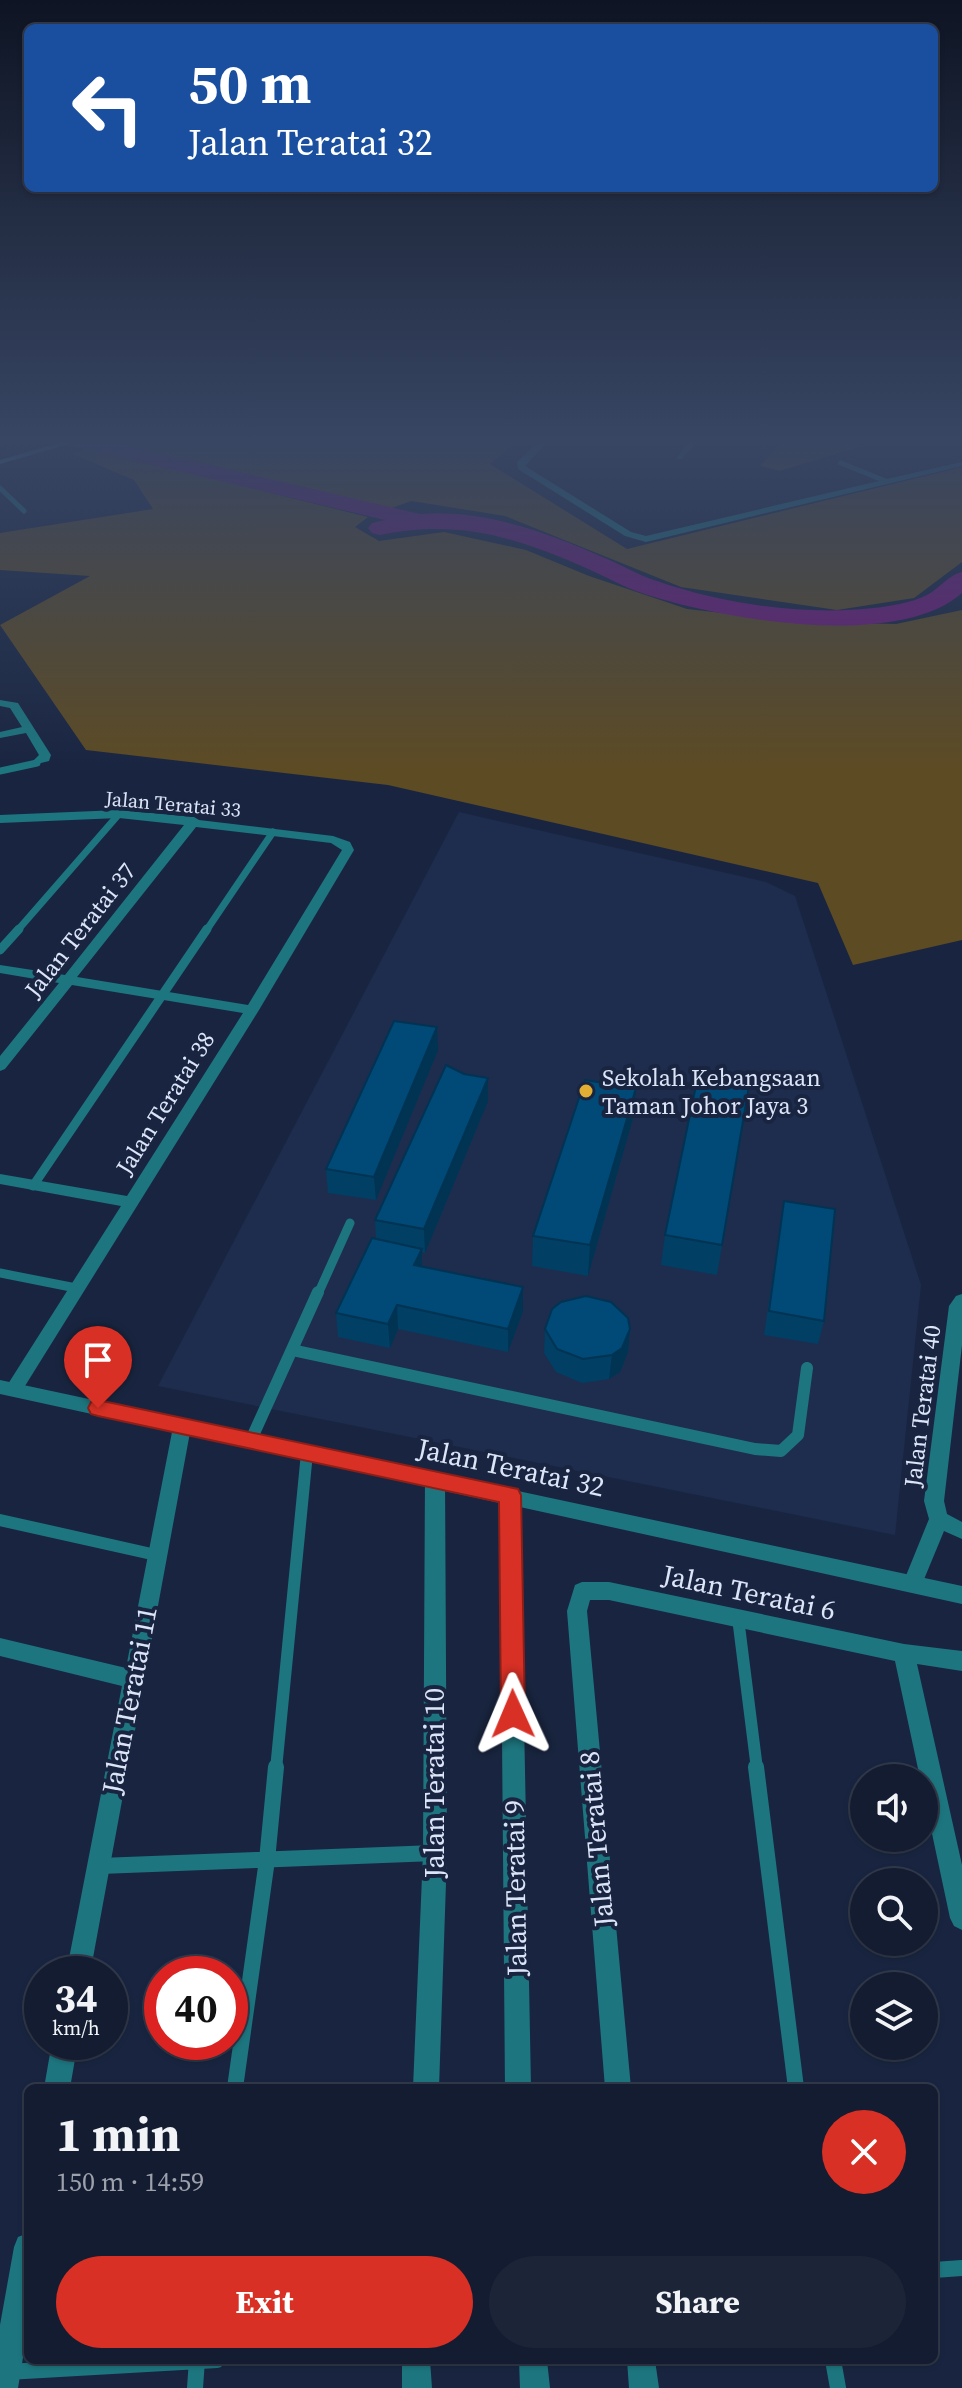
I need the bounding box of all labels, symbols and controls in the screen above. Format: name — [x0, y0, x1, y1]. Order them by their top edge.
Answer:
text: 50 m — [188, 45, 311, 122]
icon: left — [56, 56, 160, 160]
text: Jalan Teratai 32 — [188, 118, 433, 167]
street label: Jalan Teratai 33 — [103, 784, 242, 824]
street label: Jalan Teratai 37 — [16, 856, 143, 1005]
street label: Jalan Teratai 38 — [107, 1025, 222, 1182]
place label: Sekolah Kebangsaan Taman Johor Jaya 3 — [602, 1061, 821, 1122]
marker: Sekolah Kebangsaan Taman Johor Jaya 3 — [577, 1082, 595, 1100]
street label: Jalan Teratai 40 — [896, 1323, 948, 1490]
pin — [64, 1326, 132, 1408]
icon: arrive — [76, 1338, 120, 1382]
street label: Jalan Teratai 32 — [413, 1428, 608, 1505]
street label: Jalan Teratai 6 — [658, 1555, 839, 1629]
street label: Jalan Teratai 11 — [92, 1603, 166, 1798]
position arrow — [471, 1672, 555, 1756]
street label: Jalan Teratai 10 — [415, 1688, 453, 1879]
street label: Jalan Teratai 8 — [569, 1749, 623, 1929]
map controls — [850, 1764, 938, 2060]
button: sound — [850, 1764, 938, 1852]
street label: Jalan Teratai 9 — [494, 1800, 536, 1977]
button: search — [850, 1868, 938, 1956]
speed limit sign: 40 — [144, 1956, 248, 2060]
text: 34 — [54, 1971, 98, 2025]
button: layers — [850, 1972, 938, 2060]
text: km/h — [52, 2014, 100, 2042]
text: 1 min — [56, 2101, 181, 2167]
button: close — [822, 2110, 906, 2194]
text: 150 m · 14:59 — [56, 2164, 204, 2200]
button: Exit — [56, 2256, 473, 2348]
button: Share — [489, 2256, 906, 2348]

